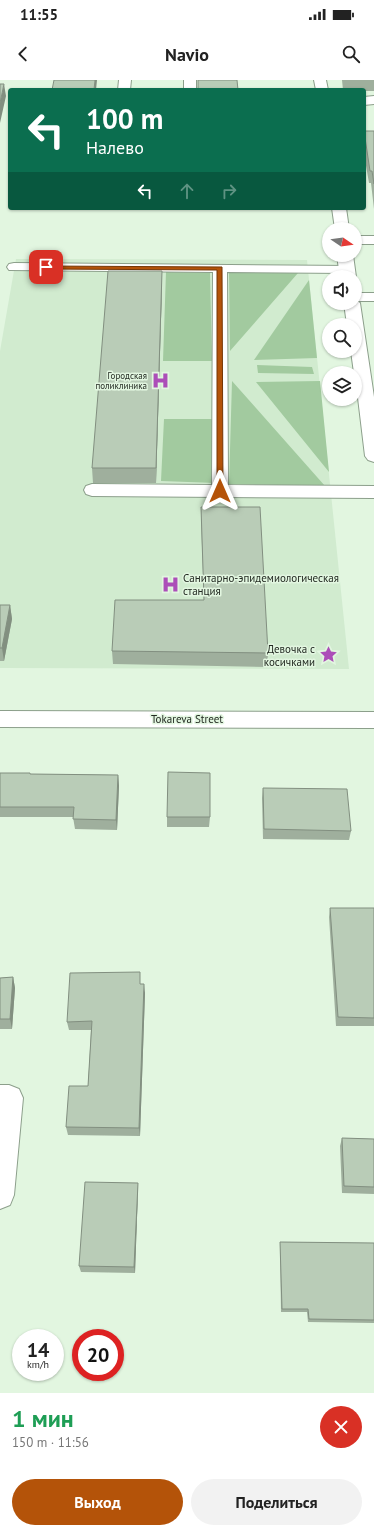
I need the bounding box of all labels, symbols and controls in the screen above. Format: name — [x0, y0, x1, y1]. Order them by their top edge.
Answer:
text: 11:55 — [20, 5, 58, 24]
icon: back — [12, 43, 34, 65]
text: Navio — [165, 43, 209, 66]
icon: search — [340, 43, 362, 65]
text: 100 m — [86, 100, 163, 137]
icon: left — [20, 104, 72, 156]
text: Налево — [86, 136, 144, 159]
icon: left — [134, 180, 156, 202]
icon: ahead — [176, 180, 198, 202]
icon: right — [218, 180, 240, 202]
north arrow — [322, 222, 362, 262]
map controls — [322, 222, 362, 406]
pin — [29, 250, 63, 284]
icon: arrive — [35, 256, 57, 278]
button: sound — [322, 270, 362, 310]
button: search — [322, 318, 362, 358]
button: layers — [322, 366, 362, 406]
place label: Городская поликлиника — [95, 370, 147, 391]
hospital icon: Городская поликлиника — [150, 370, 170, 390]
position arrow — [199, 470, 241, 512]
place label: Санитарно-эпидемиологическая станция — [183, 571, 339, 598]
hospital icon: Санитарно-эпидемиологическая станция — [160, 574, 180, 594]
place label: Девочка с косичками — [264, 642, 315, 669]
place icon: Девочка с косичками — [318, 645, 338, 665]
street label: Tokareva Street — [151, 712, 223, 726]
speed limit sign: 20 — [72, 1329, 124, 1381]
text: 14 — [27, 1337, 49, 1363]
text: km/h — [27, 1358, 49, 1371]
text: 1 мин — [12, 1403, 74, 1434]
button: close — [320, 1406, 362, 1448]
text: 150 m · 11:56 — [12, 1434, 89, 1451]
button: Выход — [12, 1479, 183, 1525]
button: Поделиться — [191, 1479, 362, 1525]

